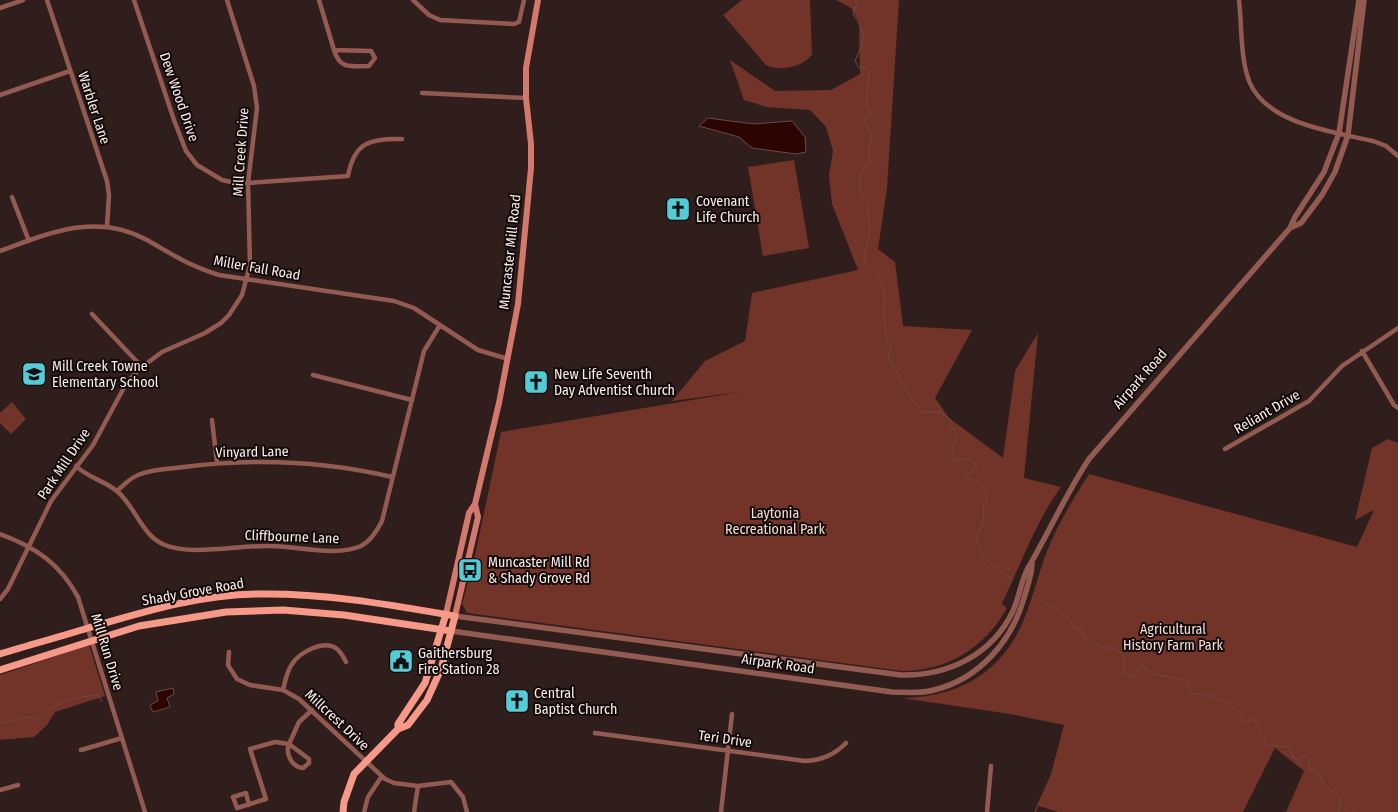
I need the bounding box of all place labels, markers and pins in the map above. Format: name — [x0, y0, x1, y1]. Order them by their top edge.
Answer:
place label: Covenant Life Church — [696, 193, 760, 226]
church icon: Covenant Life Church — [665, 196, 691, 222]
place label: Mill Creek Towne Elementary School — [52, 358, 159, 391]
school or university icon: Mill Creek Towne Elementary School — [21, 361, 47, 387]
place label: New Life Seventh Day Adventist Church — [554, 366, 675, 399]
church icon: New Life Seventh Day Adventist Church — [523, 369, 549, 395]
place label: Muncaster Mill Rd & Shady Grove Rd — [488, 554, 590, 587]
bus stop icon: Muncaster Mill Rd & Shady Grove Rd — [457, 557, 483, 583]
place label: Gaithersburg Fire Station 28 — [418, 645, 500, 678]
public building icon: Gaithersburg Fire Station 28 — [388, 648, 414, 674]
place label: Central Baptist Church — [534, 685, 617, 718]
church icon: Central Baptist Church — [504, 688, 530, 714]

